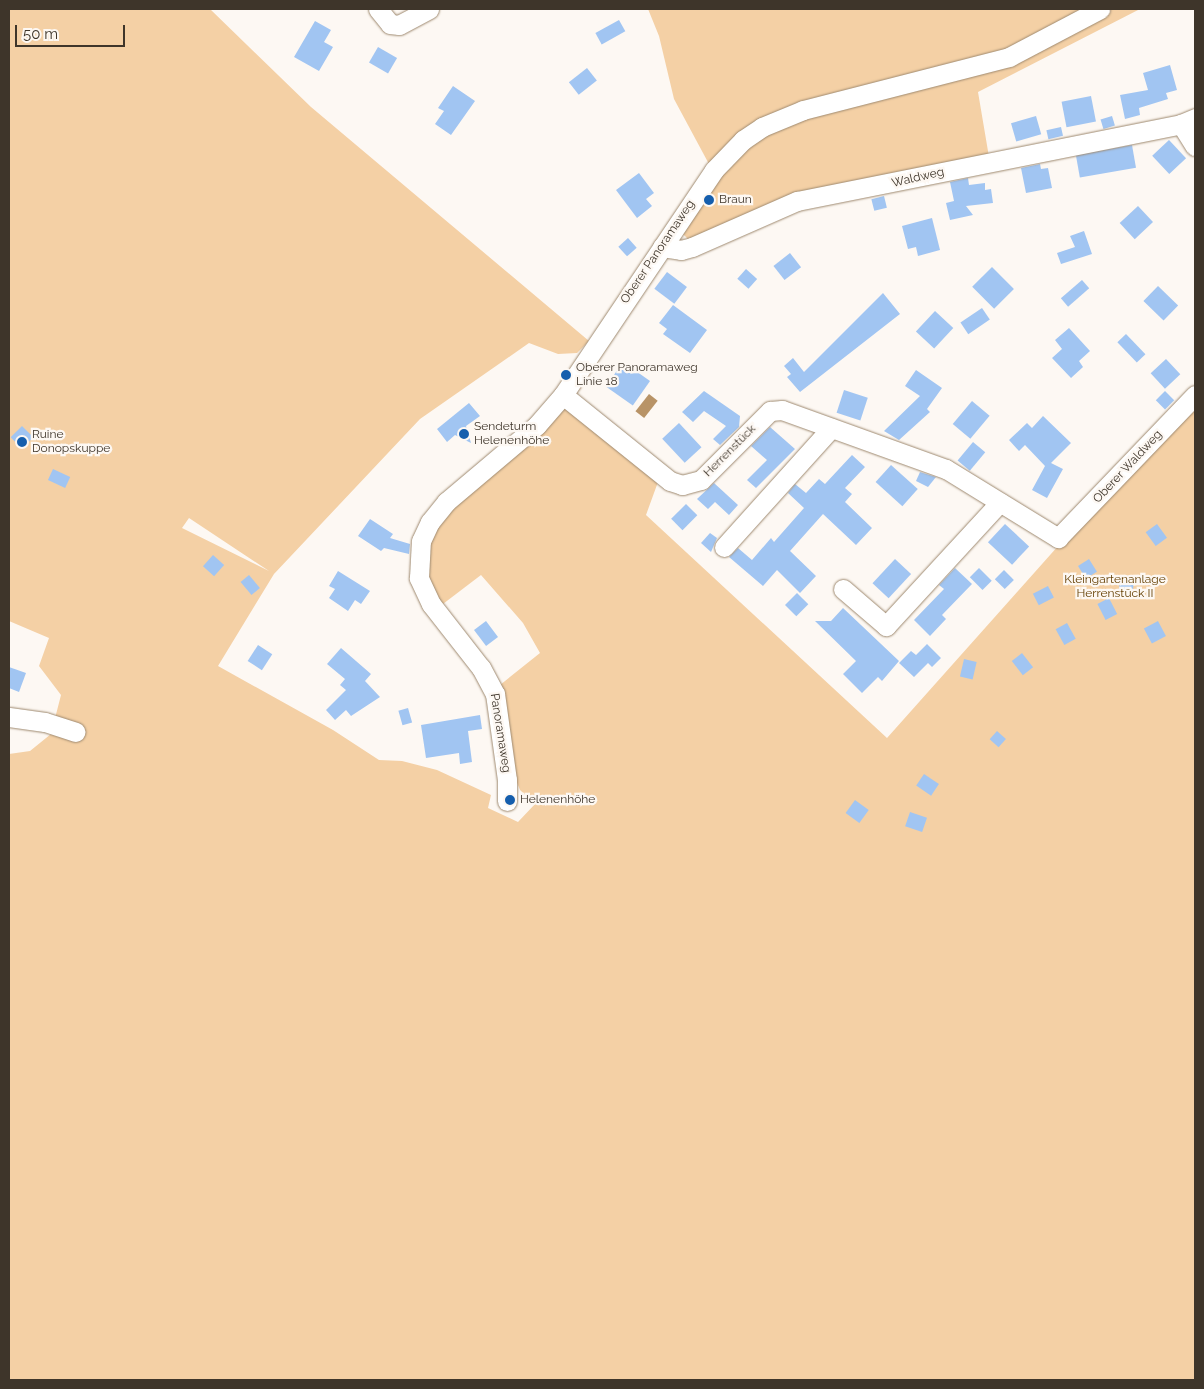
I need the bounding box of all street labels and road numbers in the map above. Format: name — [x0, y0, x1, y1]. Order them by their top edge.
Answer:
street label: Waldweg — [890, 165, 946, 191]
street label: Oberer Panoramaweg — [618, 197, 698, 307]
street label: Herrenstück — [701, 422, 759, 480]
street label: Oberer Waldweg — [1090, 427, 1166, 507]
street label: Panoramaweg — [487, 692, 513, 774]

